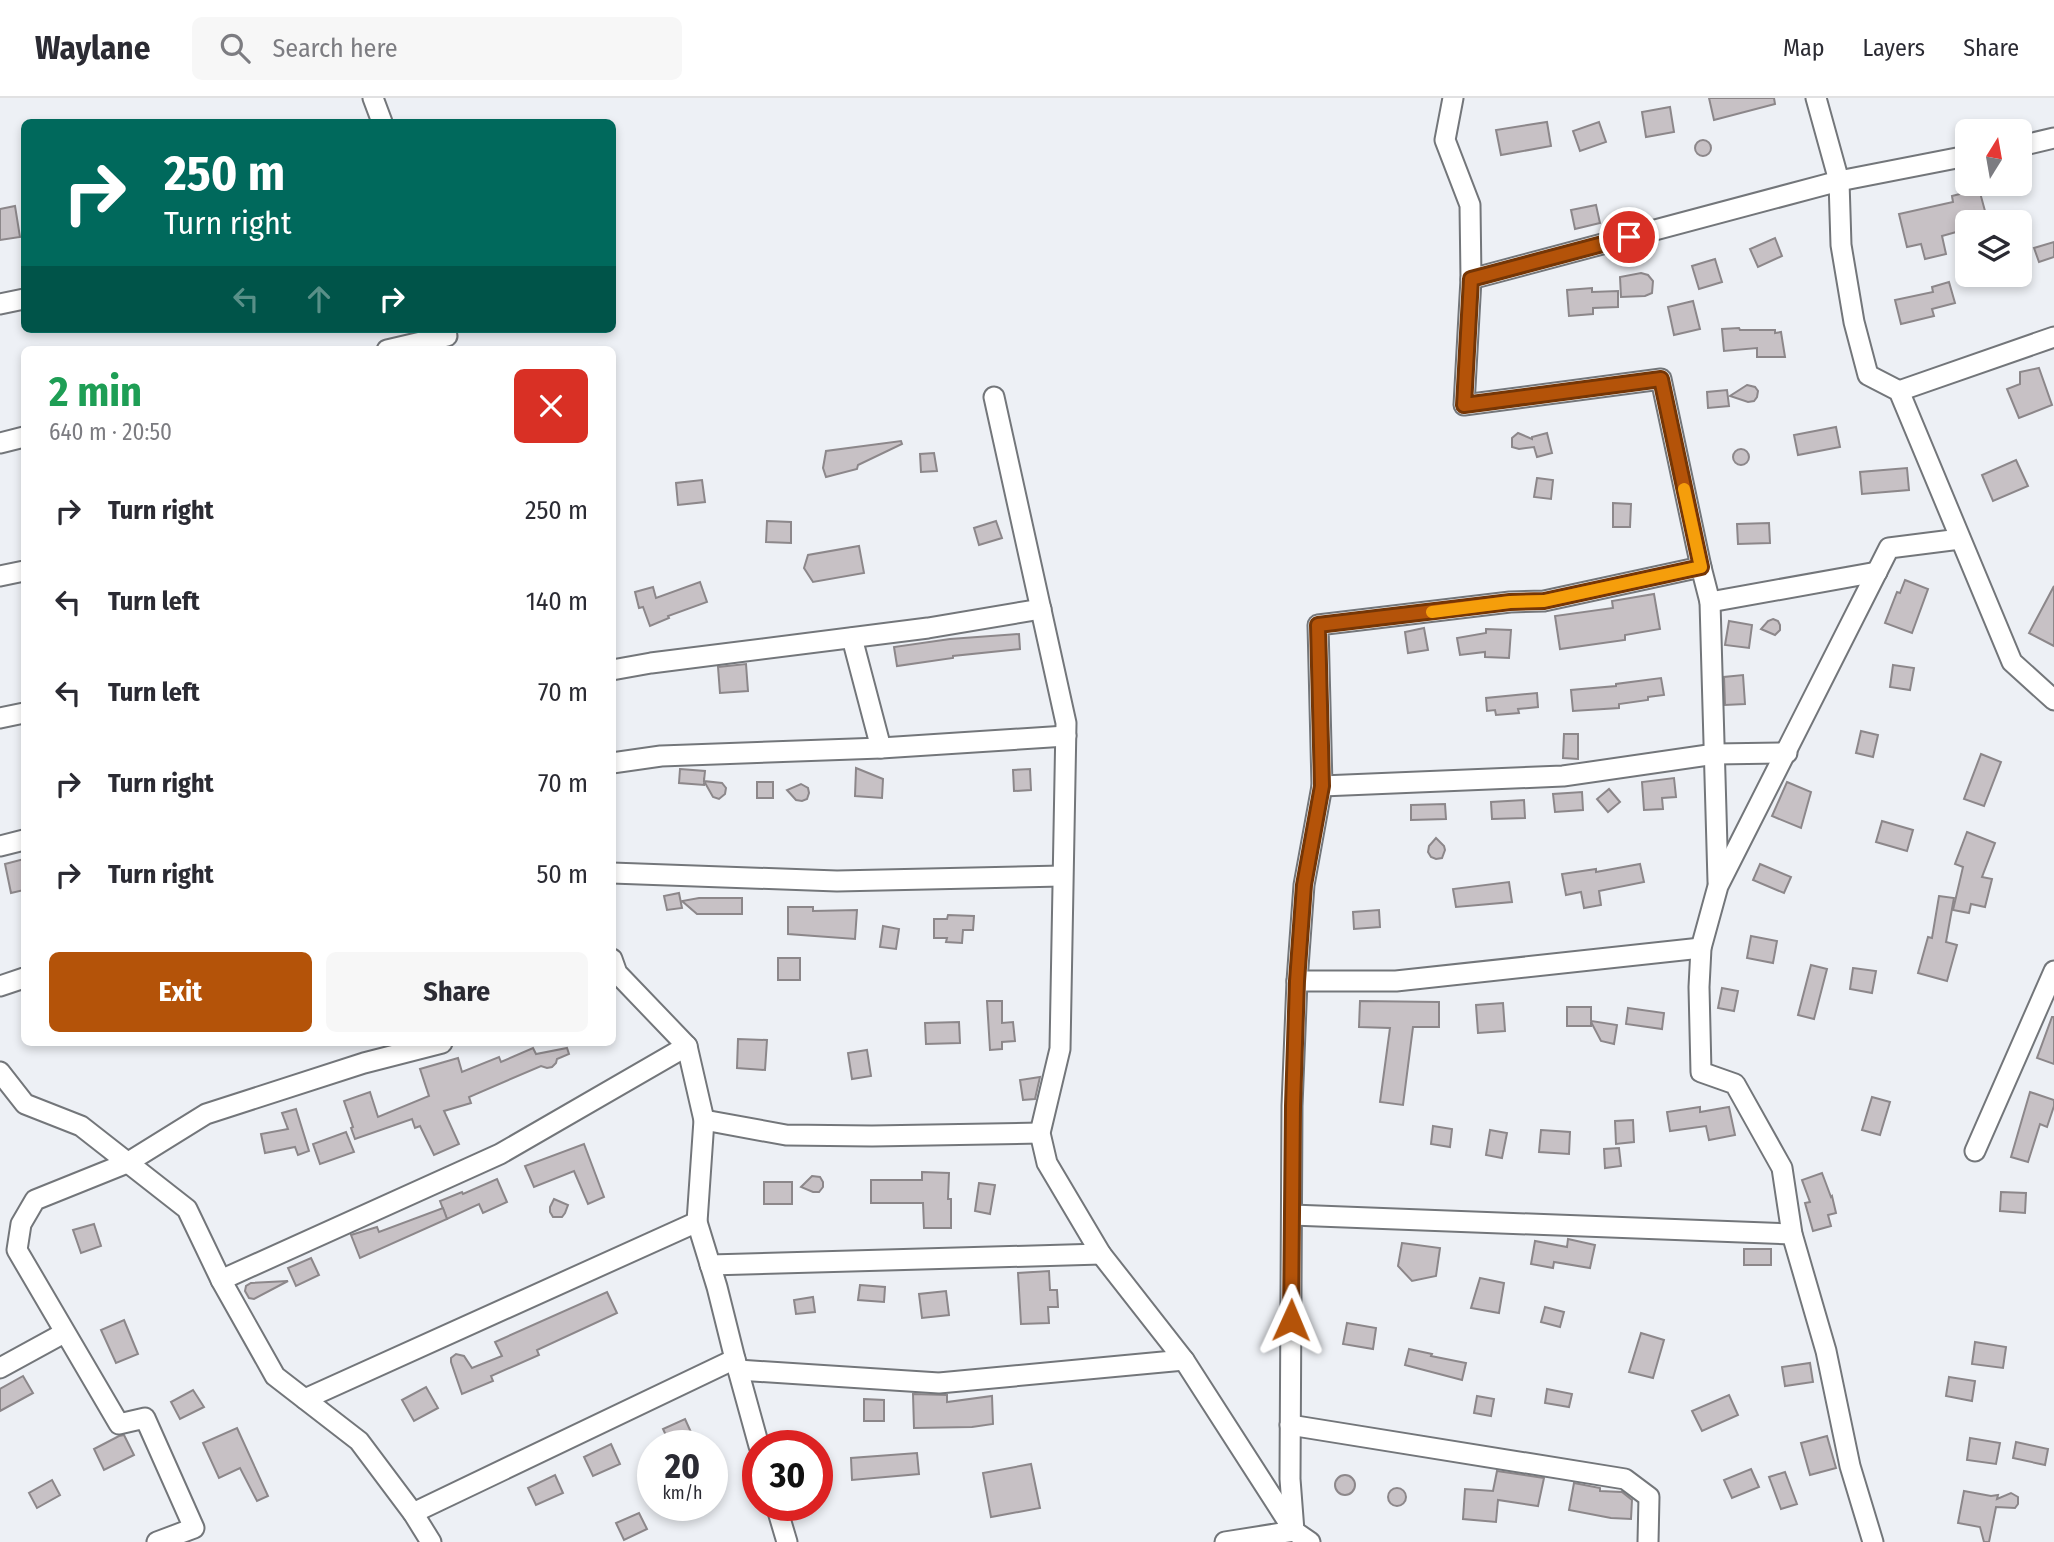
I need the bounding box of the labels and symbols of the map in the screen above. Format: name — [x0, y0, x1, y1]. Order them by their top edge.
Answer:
north arrow — [1955, 119, 2032, 196]
pin — [1599, 207, 1659, 267]
position arrow — [1254, 1283, 1328, 1357]
speed limit sign: 30 — [742, 1430, 833, 1521]

